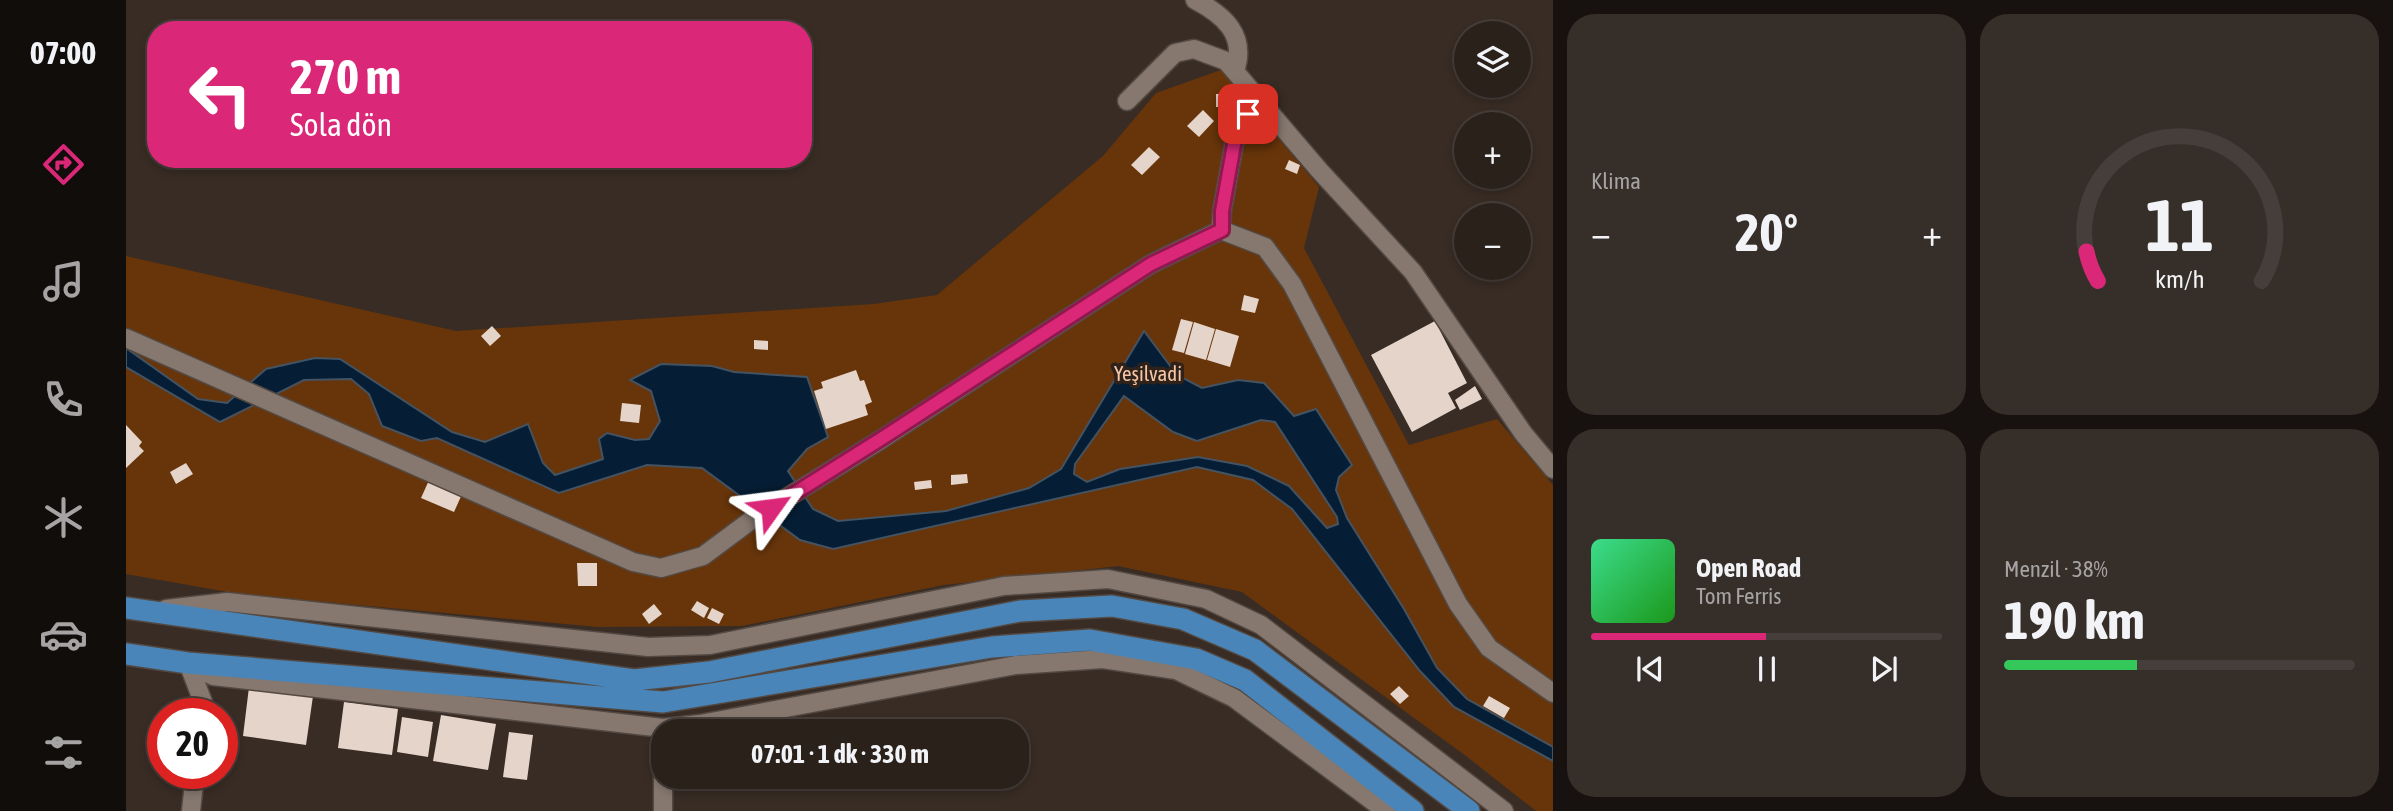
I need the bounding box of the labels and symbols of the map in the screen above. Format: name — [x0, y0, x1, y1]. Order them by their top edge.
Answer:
pin — [1218, 84, 1278, 144]
park label: Yeşilvadi — [1114, 361, 1182, 385]
position arrow — [734, 471, 808, 545]
speed limit sign: 20 — [147, 698, 238, 789]

